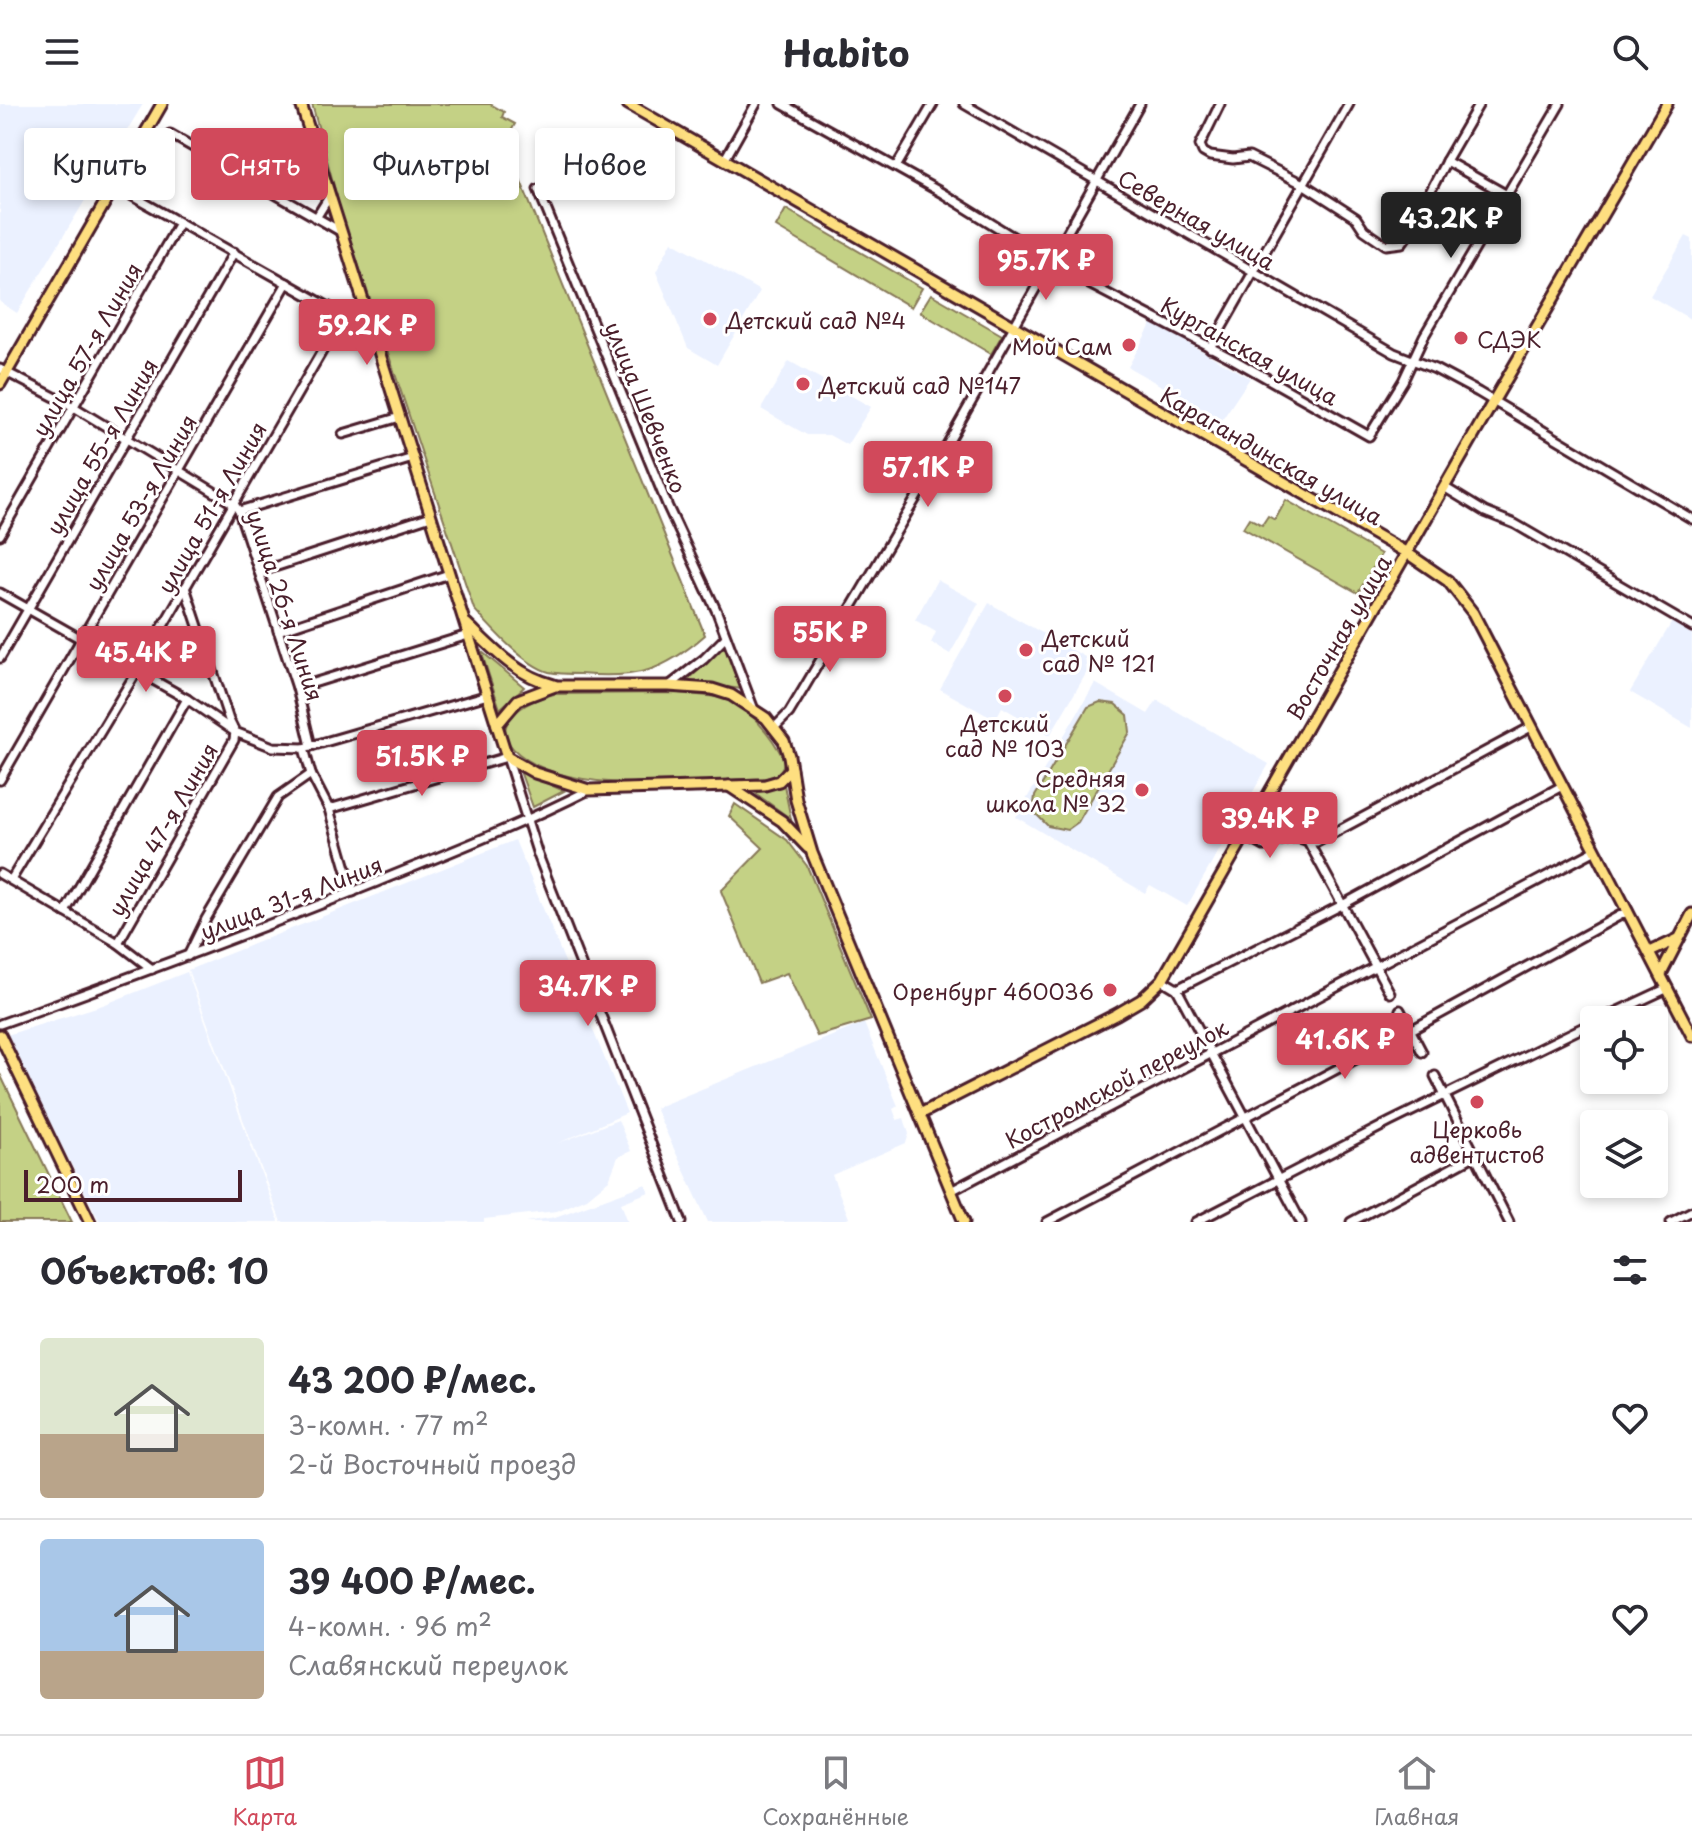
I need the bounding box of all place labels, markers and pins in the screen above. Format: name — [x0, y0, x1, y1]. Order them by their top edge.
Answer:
pin: 43.2K ₽ — [1377, 192, 1525, 260]
pin: 95.7K ₽ — [972, 234, 1120, 302]
pin: 59.2K ₽ — [293, 299, 441, 367]
place label: Детский сад №4 — [725, 303, 906, 336]
marker: Детский сад №4 — [701, 310, 719, 328]
place label: СДЭК — [1477, 322, 1542, 355]
place label: Мой Cам — [1012, 329, 1113, 362]
marker: СДЭК — [1452, 329, 1470, 347]
marker: Мой Cам — [1120, 336, 1138, 354]
place label: Детский сад №147 — [818, 368, 1021, 401]
marker: Детский сад №147 — [794, 375, 812, 393]
pin: 57.1K ₽ — [854, 441, 1002, 509]
pin: 55K ₽ — [774, 606, 886, 674]
place label: Детский сад № 121 — [1041, 621, 1155, 679]
pin: 45.4K ₽ — [72, 626, 220, 694]
marker: Детский сад № 121 — [1017, 641, 1035, 659]
marker: Детский сад № 103 — [996, 687, 1014, 705]
place label: Детский сад № 103 — [945, 706, 1065, 764]
pin: 51.5K ₽ — [348, 730, 496, 798]
place label: Средняя школа № 32 — [986, 761, 1126, 819]
marker: Средняя школа № 32 — [1133, 781, 1151, 799]
pin: 39.4K ₽ — [1196, 792, 1344, 860]
pin: 34.7K ₽ — [514, 960, 662, 1028]
place label: Оренбург 460036 — [892, 974, 1094, 1007]
marker: Оренбург 460036 — [1101, 981, 1119, 999]
pin: 41.6K ₽ — [1271, 1013, 1419, 1081]
marker: Церковь адвентистов — [1468, 1093, 1486, 1111]
place label: Церковь адвентистов — [1409, 1112, 1545, 1170]

